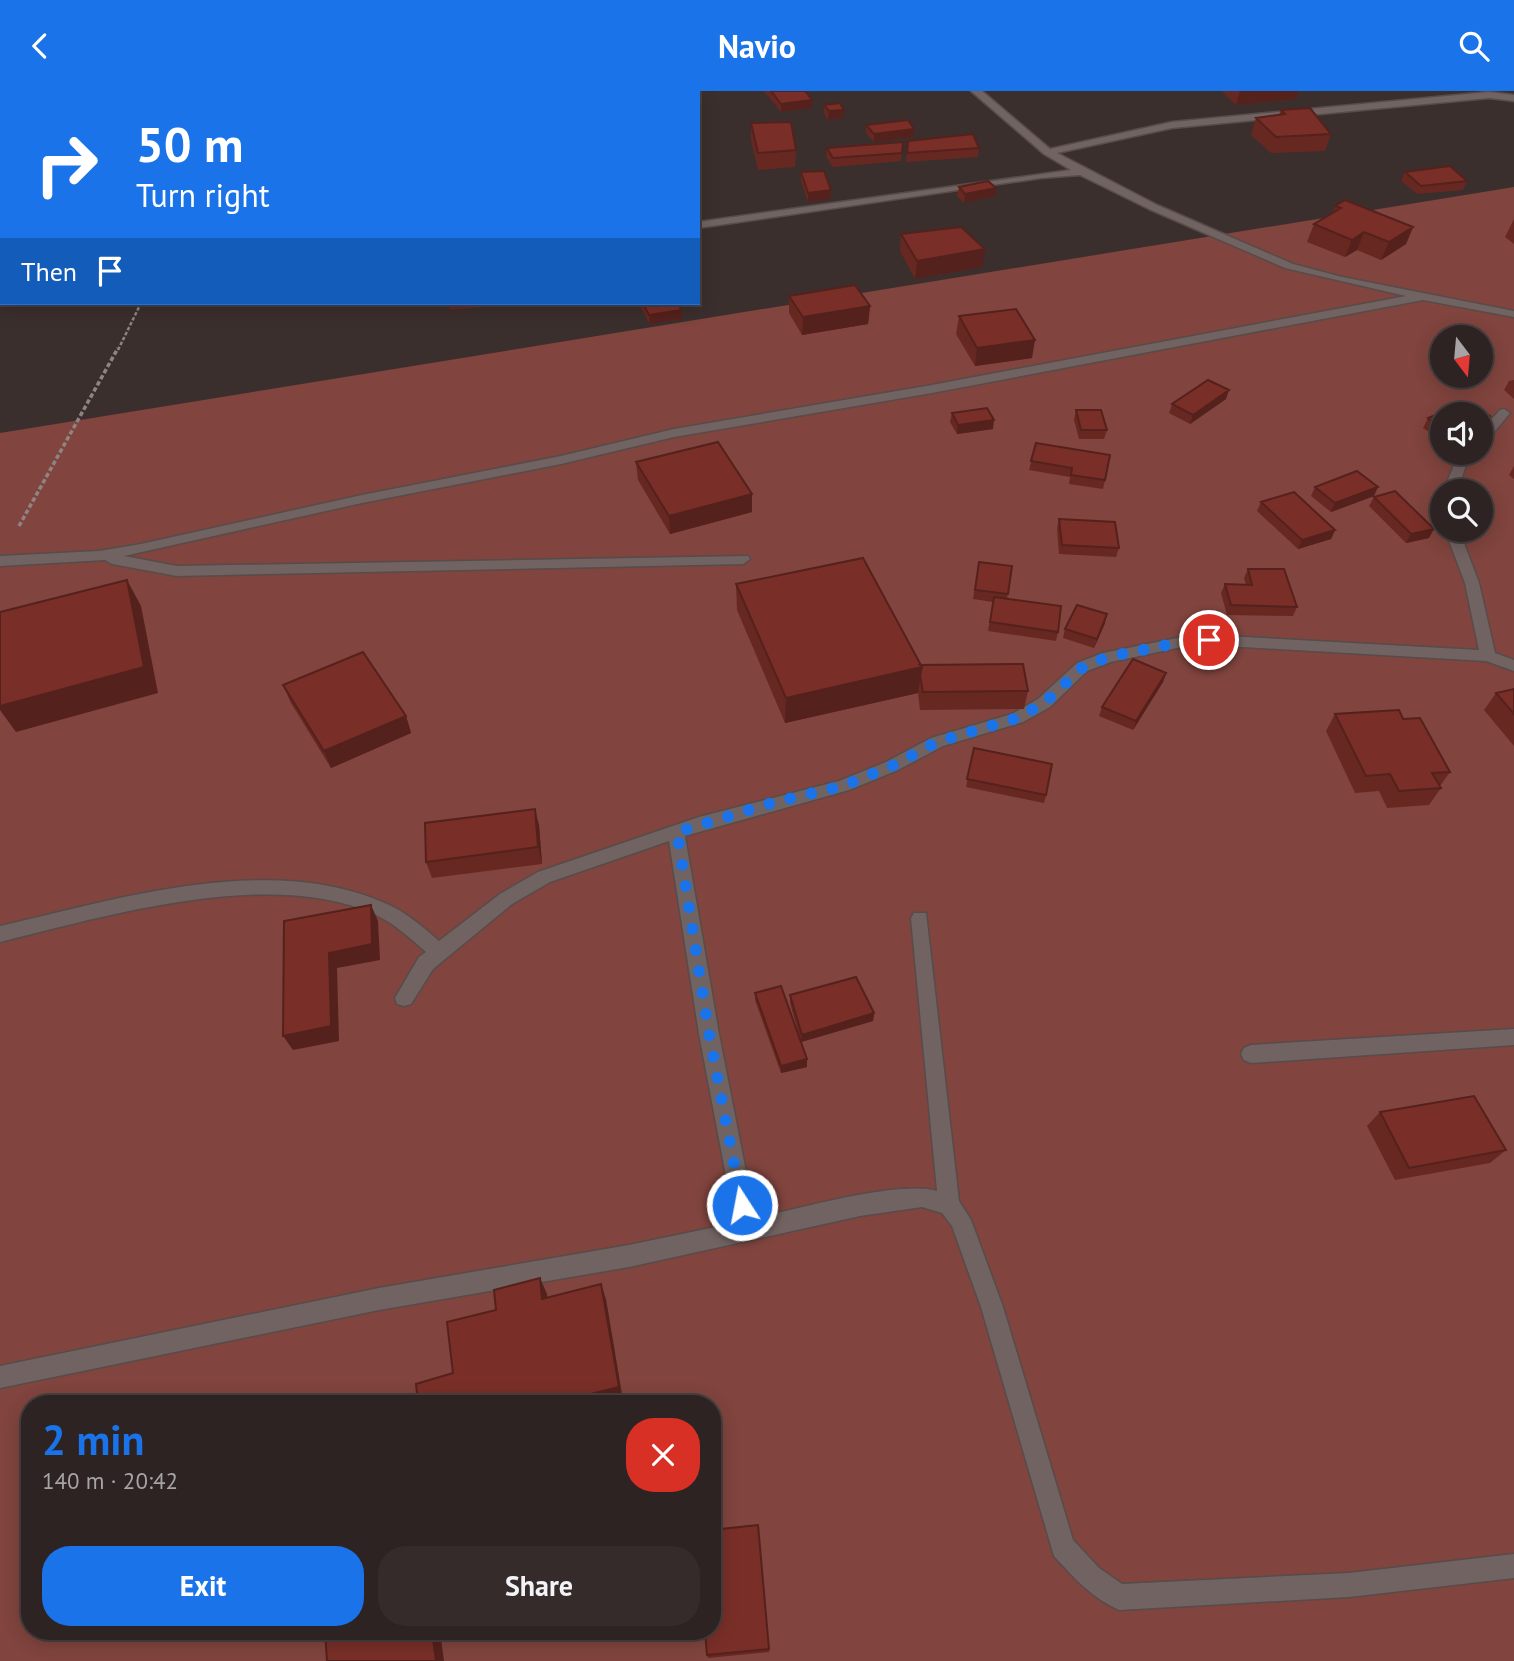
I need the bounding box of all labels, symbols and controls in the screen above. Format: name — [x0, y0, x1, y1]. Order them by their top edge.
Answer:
text: Navio — [718, 25, 796, 67]
icon: back — [21, 27, 59, 65]
icon: search — [1455, 27, 1493, 65]
text: 50 m — [136, 112, 243, 176]
icon: right — [21, 119, 112, 210]
text: Turn right — [136, 174, 270, 216]
icon: arrive — [91, 252, 129, 290]
text: Then — [21, 255, 77, 288]
north arrow — [1430, 325, 1493, 389]
map controls — [1430, 325, 1493, 542]
button: sound — [1430, 402, 1493, 465]
button: search — [1430, 479, 1493, 542]
pin — [1179, 610, 1239, 670]
icon: arrive — [1190, 621, 1228, 659]
position arrow — [705, 1168, 779, 1242]
text: 2 min — [42, 1412, 144, 1467]
button: close — [626, 1418, 700, 1492]
text: 140 m · 20:42 — [42, 1466, 178, 1495]
button: Exit — [42, 1546, 364, 1626]
button: Share — [378, 1546, 700, 1626]

